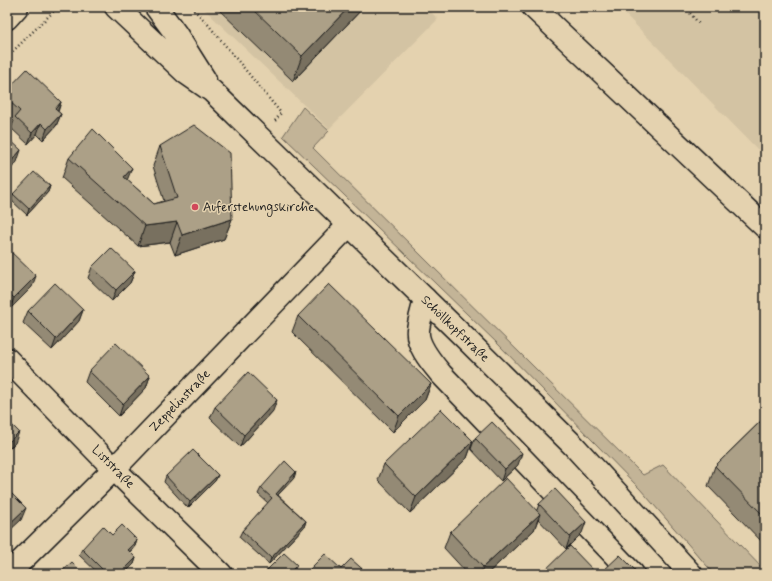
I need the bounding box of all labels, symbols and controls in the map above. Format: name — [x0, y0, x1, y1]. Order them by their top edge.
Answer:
place label: Auferstehungskirche — [203, 199, 314, 217]
marker: Auferstehungskirche — [190, 202, 200, 212]
street label: Schöllkopfstraße — [417, 292, 493, 366]
street label: Zeppelinstraße — [146, 366, 214, 436]
street label: Liststraße — [88, 442, 138, 492]

